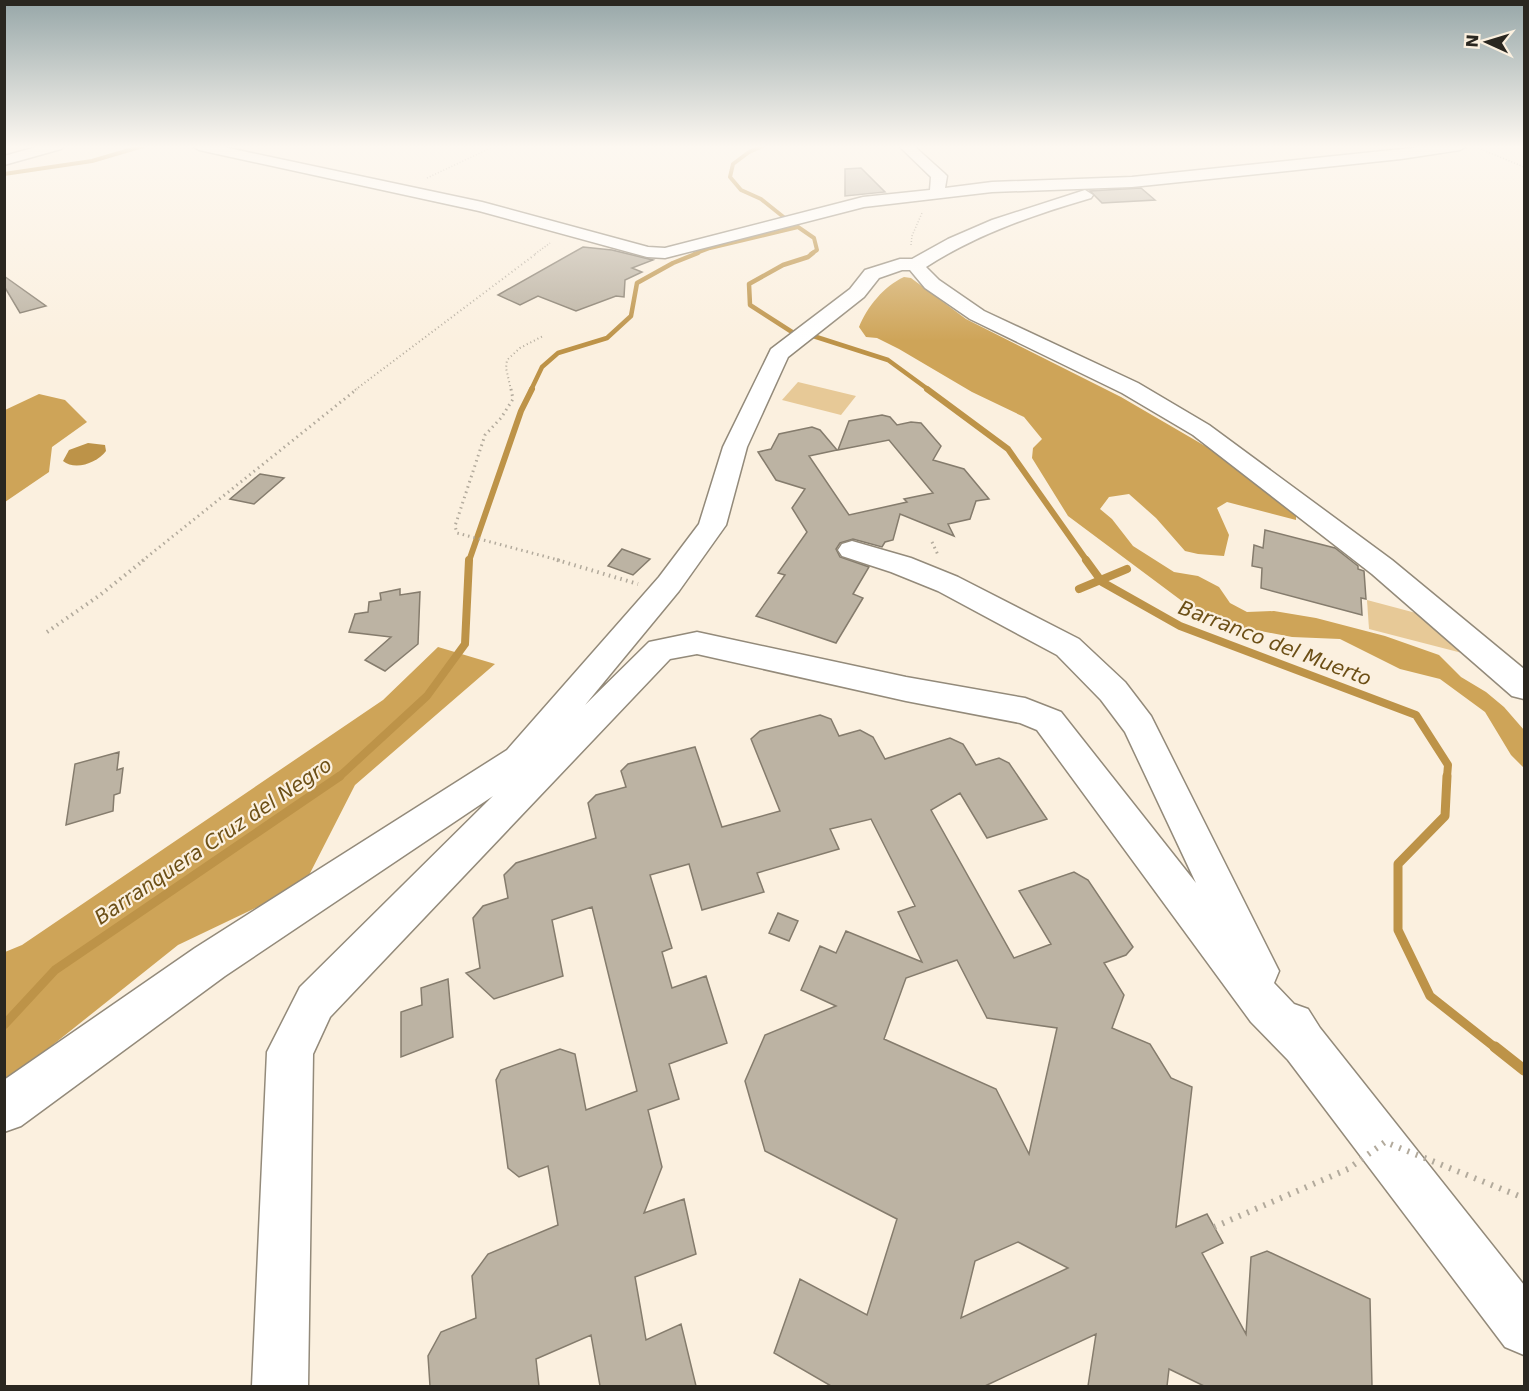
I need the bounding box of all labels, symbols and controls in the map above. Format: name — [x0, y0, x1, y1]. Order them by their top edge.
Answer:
north arrow — [1457, 12, 1517, 72]
text: N — [1463, 34, 1482, 48]
water label: Barranco del Muerto — [1175, 595, 1375, 691]
water label: Barranquera Cruz del Negro — [90, 753, 336, 929]

